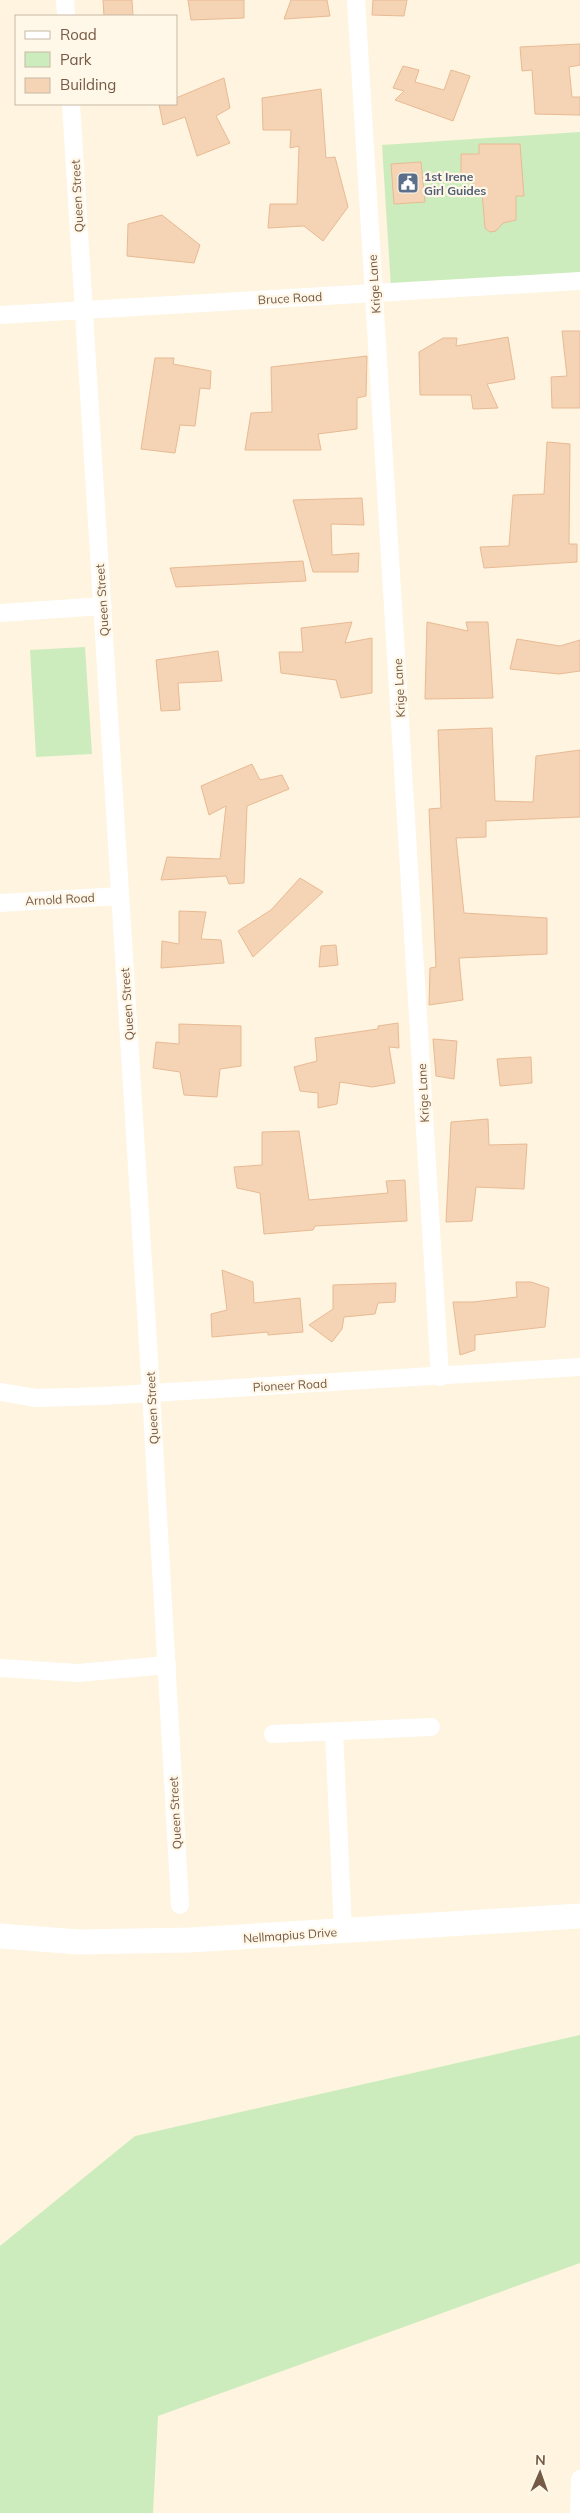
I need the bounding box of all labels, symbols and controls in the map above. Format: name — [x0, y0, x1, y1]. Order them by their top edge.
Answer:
legend — [15, 15, 178, 105]
text: Road — [60, 25, 97, 44]
text: Park — [60, 50, 92, 69]
text: Building — [60, 75, 116, 94]
street label: Queen Street — [68, 159, 86, 233]
place label: 1st Irene Girl Guides — [424, 169, 486, 198]
public building icon: 1st Irene Girl Guides — [396, 171, 420, 195]
street label: Krige Lane — [364, 254, 384, 314]
street label: Bruce Road — [257, 289, 323, 307]
street label: Queen Street — [92, 563, 112, 637]
street label: Krige Lane — [390, 658, 408, 718]
street label: Arnold Road — [25, 890, 95, 908]
street label: Queen Street — [117, 967, 137, 1041]
street label: Krige Lane — [414, 1063, 432, 1123]
street label: Queen Street — [143, 1371, 161, 1445]
street label: Pioneer Road — [252, 1376, 328, 1394]
street label: Queen Street — [166, 1776, 184, 1850]
street label: Nellmapius Drive — [243, 1924, 337, 1946]
north arrow — [515, 2448, 565, 2498]
text: N — [535, 2451, 546, 2469]

